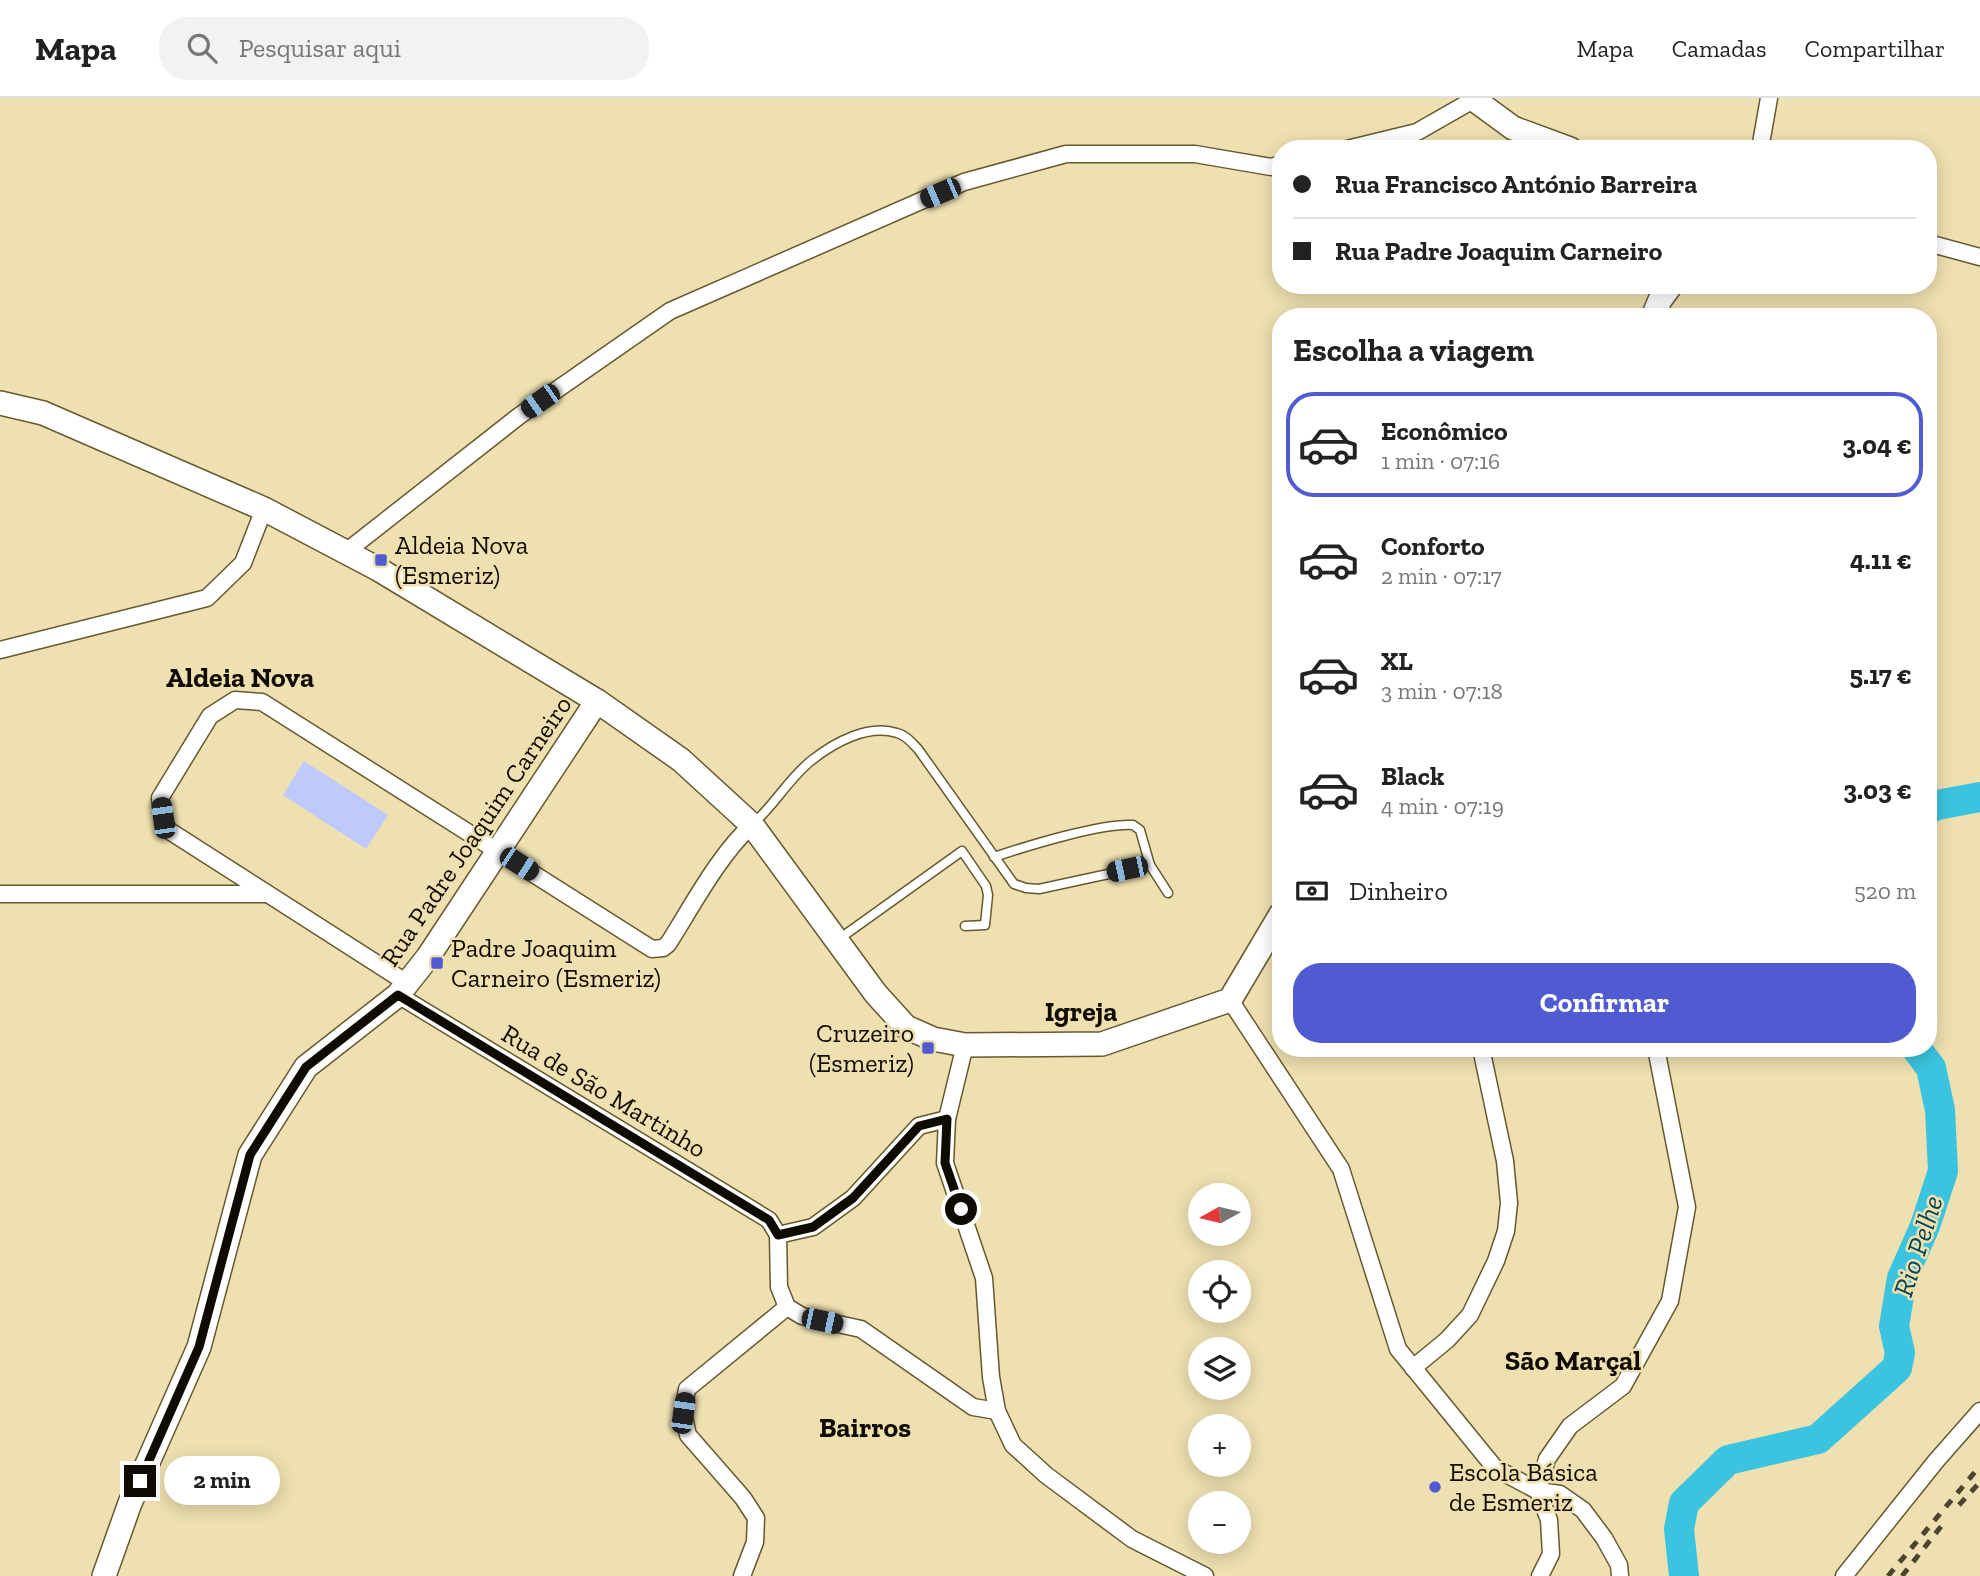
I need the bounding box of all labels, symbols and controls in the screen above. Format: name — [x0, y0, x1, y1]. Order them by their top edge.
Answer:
search box — [159, 17, 649, 80]
text: Mapa — [35, 29, 117, 68]
icon: search — [183, 29, 221, 67]
text: Pesquisar aqui — [239, 32, 401, 64]
text: Mapa — [1576, 34, 1634, 63]
text: Camadas — [1672, 34, 1766, 63]
text: Compartilhar — [1804, 34, 1945, 63]
text: Rua Francisco António Barreira — [1335, 168, 1697, 200]
car — [917, 175, 964, 211]
text: Rua Padre Joaquim Carneiro — [1335, 235, 1662, 267]
text: Escolha a viagem — [1293, 331, 1534, 369]
car — [517, 380, 564, 422]
icon: car — [1297, 413, 1360, 476]
text: Econômico — [1381, 415, 1508, 447]
text: 3.04 € — [1842, 429, 1912, 461]
text: 1 min · 07:16 — [1381, 447, 1500, 475]
icon: car — [1297, 528, 1360, 591]
place label: Aldeia Nova (Esmeriz) — [395, 529, 529, 591]
text: Conforto — [1381, 530, 1485, 562]
text: 4.11 € — [1850, 544, 1912, 576]
marker: Aldeia Nova (Esmeriz) — [373, 552, 389, 568]
text: 2 min · 07:17 — [1381, 562, 1502, 590]
icon: car — [1297, 643, 1360, 706]
text: XL — [1381, 645, 1413, 677]
text: 5.17 € — [1849, 659, 1912, 691]
district label: Aldeia Nova — [166, 661, 314, 694]
text: 3 min · 07:18 — [1381, 677, 1503, 705]
street label: Rua Padre Joaquim Carneiro — [373, 690, 579, 972]
icon: car — [1297, 758, 1360, 821]
text: Black — [1381, 760, 1444, 792]
text: 3.03 € — [1843, 774, 1912, 806]
text: 4 min · 07:19 — [1381, 792, 1504, 820]
car — [150, 796, 177, 840]
car — [496, 844, 543, 884]
car — [1105, 854, 1150, 884]
icon: cash — [1293, 872, 1331, 910]
text: Dinheiro — [1349, 875, 1448, 907]
text: 520 m — [1854, 877, 1916, 905]
place label: Padre Joaquim Carneiro (Esmeriz) — [451, 932, 661, 994]
marker: Padre Joaquim Carneiro (Esmeriz) — [429, 955, 445, 971]
button: Confirmar — [1293, 963, 1916, 1043]
district label: Igreja — [1045, 995, 1117, 1028]
street label: Rua de São Martinho — [496, 1017, 712, 1165]
place label: Cruzeiro (Esmeriz) — [809, 1017, 914, 1079]
marker: Cruzeiro (Esmeriz) — [920, 1040, 936, 1056]
north arrow — [1188, 1183, 1251, 1246]
map controls — [1188, 1183, 1251, 1554]
water label: Rio Pelhe — [1886, 1191, 1950, 1301]
route start — [945, 1193, 977, 1225]
button: locate — [1188, 1260, 1251, 1323]
car — [800, 1306, 845, 1336]
button: layers — [1188, 1337, 1251, 1400]
district label: São Marçal — [1505, 1344, 1641, 1377]
car — [670, 1391, 697, 1435]
district label: Bairros — [819, 1411, 911, 1444]
button: + — [1188, 1414, 1251, 1477]
callout: 2 min — [164, 1456, 280, 1506]
place label: Escola Básica de Esmeriz — [1449, 1456, 1598, 1518]
route end — [124, 1465, 156, 1497]
text: 2 min — [193, 1466, 251, 1494]
marker: Escola Básica de Esmeriz — [1427, 1479, 1443, 1495]
button: − — [1188, 1491, 1251, 1554]

